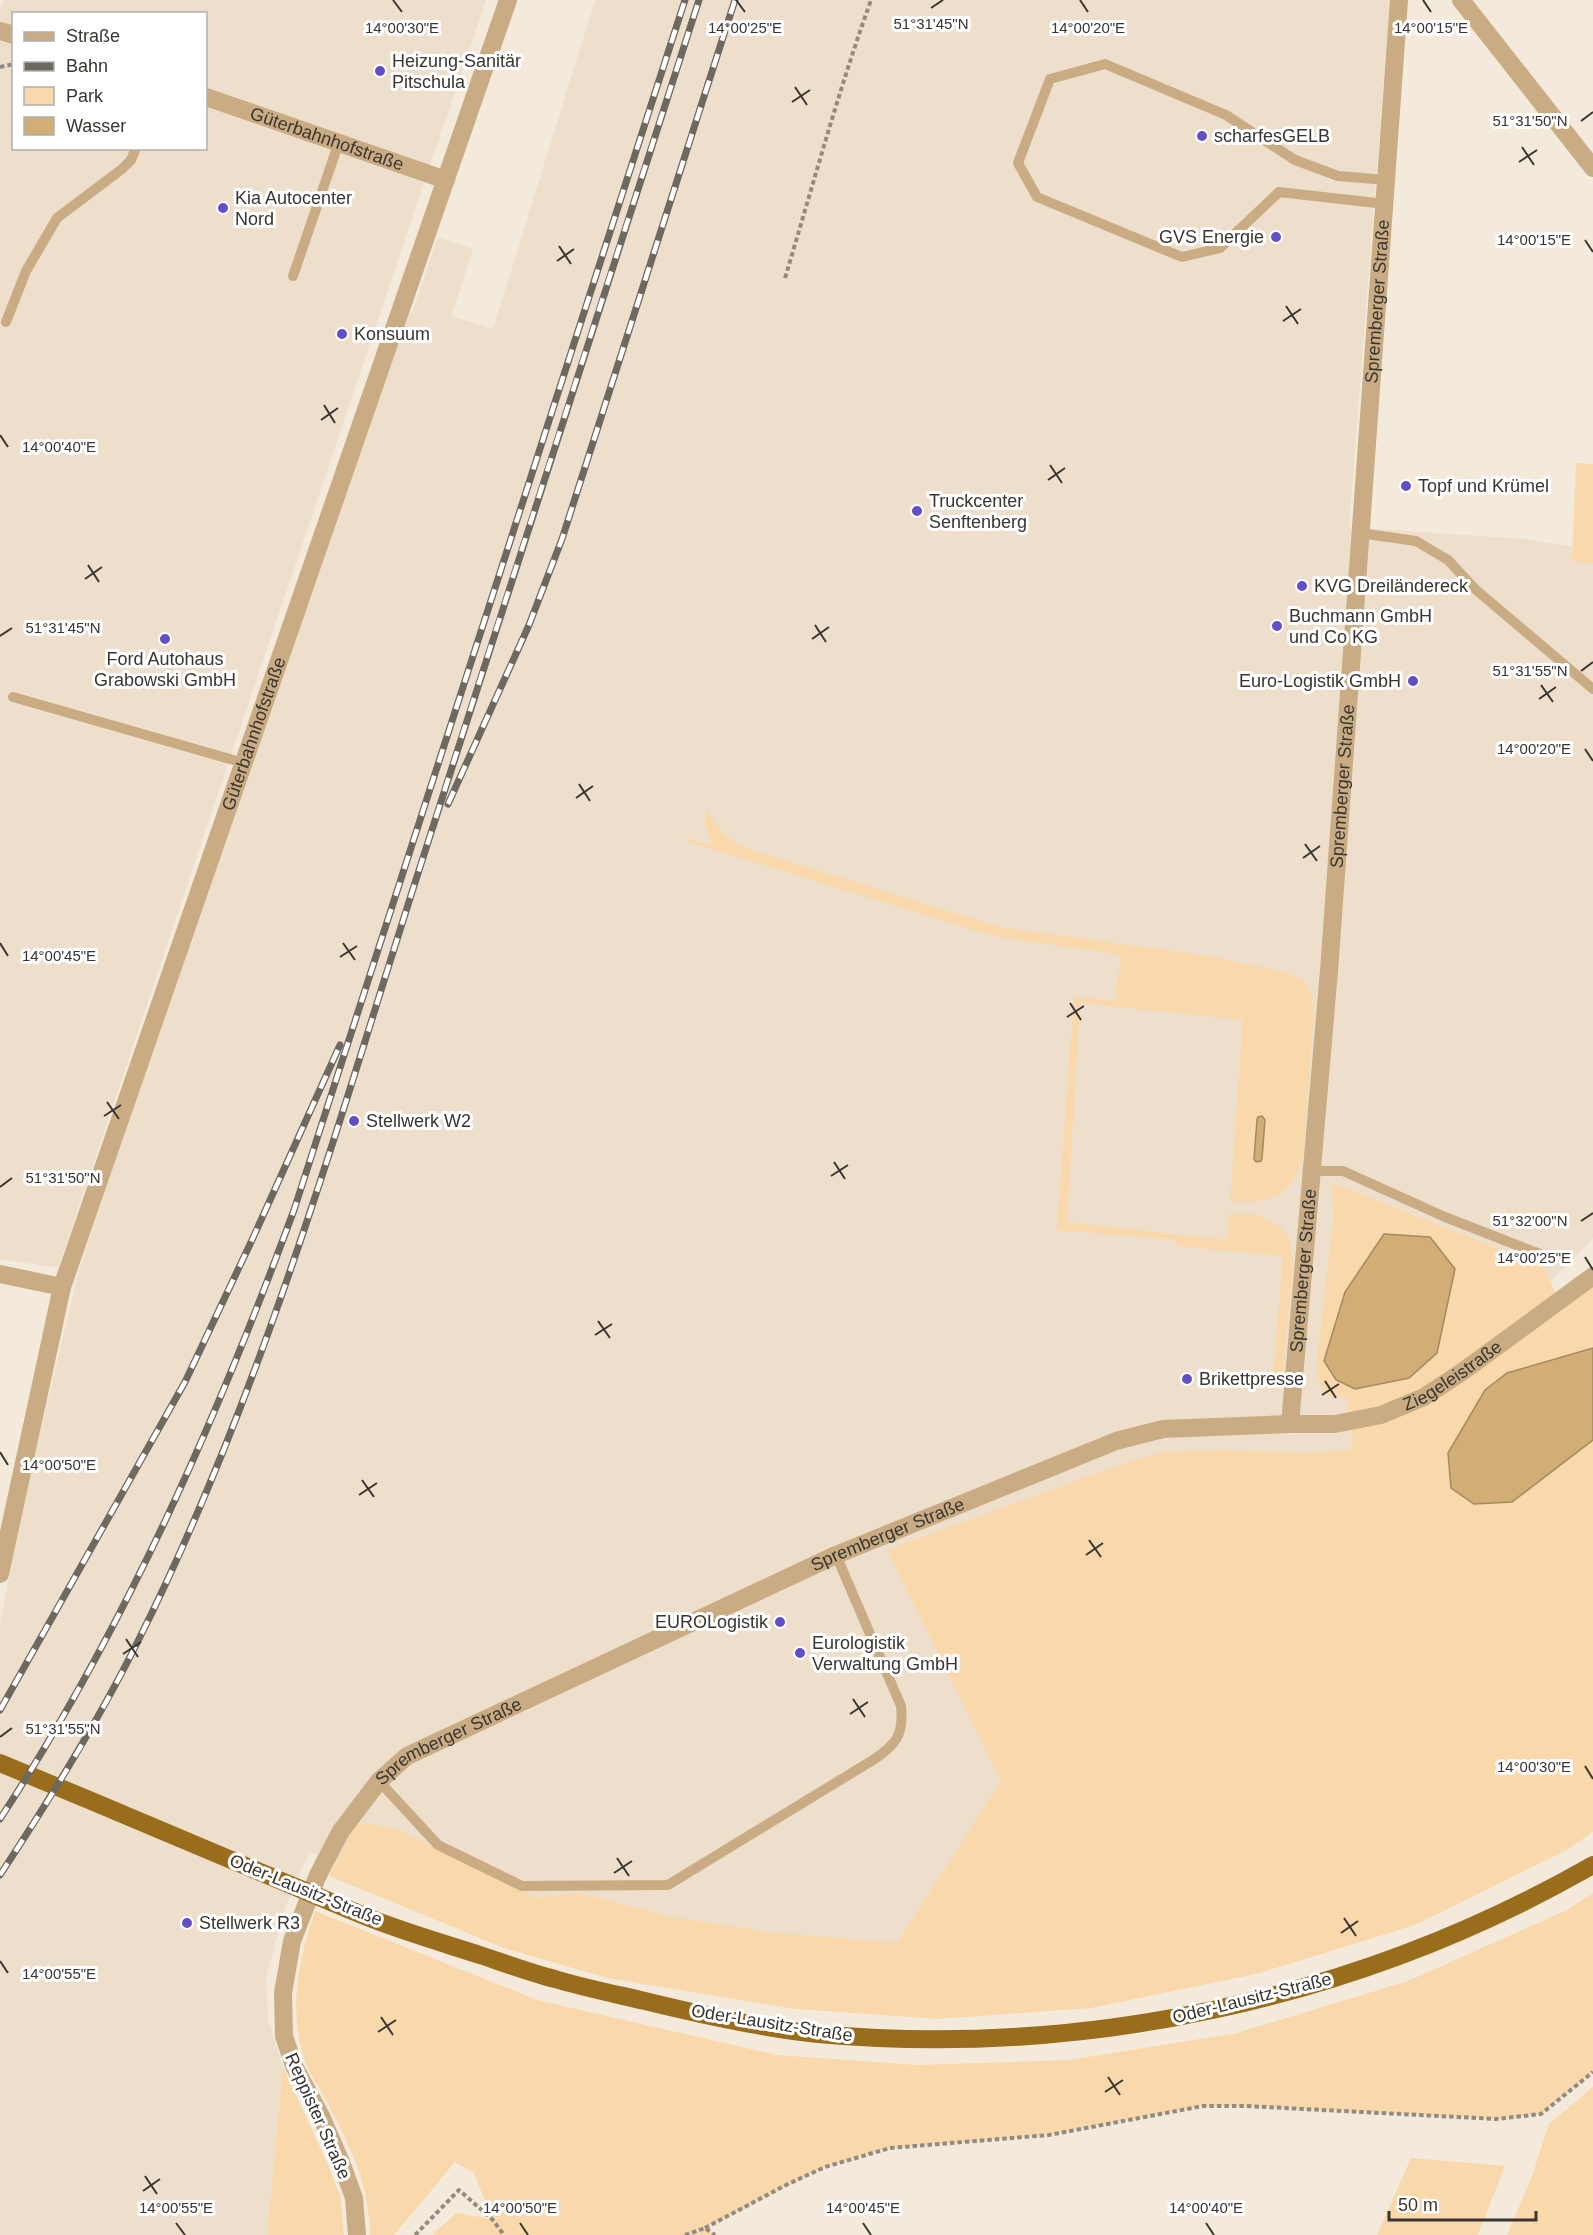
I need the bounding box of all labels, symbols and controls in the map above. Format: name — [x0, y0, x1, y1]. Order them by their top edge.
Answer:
legend — [12, 12, 207, 150]
text: 51°31'45"N — [893, 15, 969, 32]
text: 14°00'30"E — [365, 19, 439, 36]
text: 14°00'25"E — [708, 19, 782, 36]
text: 14°00'20"E — [1051, 19, 1125, 36]
text: 14°00'15"E — [1394, 19, 1468, 36]
text: Straße — [66, 26, 120, 46]
place label: Heizung-Sanitär Pitschula — [392, 51, 521, 92]
text: Bahn — [66, 56, 108, 76]
marker: Heizung-Sanitär Pitschula — [373, 64, 387, 78]
text: Park — [66, 86, 104, 106]
street label: Güterbahnhofstraße — [248, 103, 406, 175]
text: 51°31'50"N — [1492, 112, 1568, 129]
text: Wasser — [66, 116, 126, 136]
place label: scharfesGELB — [1214, 126, 1330, 146]
marker: scharfesGELB — [1195, 129, 1209, 143]
place label: Kia Autocenter Nord — [235, 188, 352, 229]
marker: Kia Autocenter Nord — [216, 201, 230, 215]
street label: Spremberger Straße — [1361, 219, 1393, 384]
place label: GVS Energie — [1159, 227, 1264, 247]
marker: GVS Energie — [1269, 230, 1283, 244]
text: 14°00'15"E — [1497, 231, 1571, 248]
place label: Konsuum — [354, 324, 430, 344]
marker: Konsuum — [335, 327, 349, 341]
text: 14°00'40"E — [22, 438, 96, 455]
place label: Topf und Krümel — [1418, 476, 1549, 496]
marker: Topf und Krümel — [1399, 479, 1413, 493]
place label: Truckcenter Senftenberg — [929, 491, 1027, 532]
marker: Truckcenter Senftenberg — [910, 504, 924, 518]
place label: KVG Dreiländereck — [1314, 576, 1469, 596]
marker: KVG Dreiländereck — [1295, 579, 1309, 593]
place label: Buchmann GmbH und Co KG — [1289, 606, 1432, 647]
text: 51°31'45"N — [25, 619, 101, 636]
marker: Buchmann GmbH und Co KG — [1270, 619, 1284, 633]
marker: Ford Autohaus Grabowski GmbH — [158, 632, 172, 646]
place label: Ford Autohaus Grabowski GmbH — [94, 649, 236, 690]
street label: Güterbahnhofstraße — [218, 654, 290, 813]
text: 51°31'55"N — [1492, 662, 1568, 679]
place label: Euro-Logistik GmbH — [1239, 671, 1401, 691]
marker: Euro-Logistik GmbH — [1406, 674, 1420, 688]
street label: Spremberger Straße — [1326, 704, 1358, 869]
text: 14°00'20"E — [1497, 740, 1571, 757]
text: 14°00'45"E — [22, 947, 96, 964]
place label: Stellwerk W2 — [366, 1111, 471, 1131]
marker: Stellwerk W2 — [347, 1114, 361, 1128]
text: 51°31'50"N — [25, 1169, 101, 1186]
street label: Spremberger Straße — [1286, 1188, 1320, 1353]
text: 51°32'00"N — [1492, 1212, 1568, 1229]
text: 14°00'25"E — [1497, 1249, 1571, 1266]
street label: Ziegeleistraße — [1400, 1336, 1506, 1415]
place label: Brikettpresse — [1199, 1369, 1304, 1389]
marker: Brikettpresse — [1180, 1372, 1194, 1386]
text: 14°00'50"E — [22, 1456, 96, 1473]
street label: Spremberger Straße — [808, 1494, 967, 1575]
place label: EUROLogistik — [655, 1612, 769, 1632]
marker: EUROLogistik — [773, 1615, 787, 1629]
place label: Eurologistik Verwaltung GmbH — [812, 1633, 958, 1674]
marker: Eurologistik Verwaltung GmbH — [793, 1646, 807, 1660]
street label: Spremberger Straße — [371, 1694, 525, 1789]
text: 51°31'55"N — [25, 1720, 101, 1737]
text: 14°00'30"E — [1497, 1758, 1571, 1775]
street label: Oder-Lausitz-Straße — [227, 1850, 385, 1930]
place label: Stellwerk R3 — [199, 1913, 300, 1933]
marker: Stellwerk R3 — [180, 1916, 194, 1930]
text: 14°00'55"E — [22, 1965, 96, 1982]
street label: Oder-Lausitz-Straße — [1170, 1969, 1334, 2027]
street label: Oder-Lausitz-Straße — [690, 2000, 854, 2046]
street label: Reppister Straße — [281, 2050, 355, 2182]
scale bar — [1389, 2184, 1536, 2222]
text: 50 m — [1398, 2195, 1438, 2215]
text: 14°00'55"E — [139, 2199, 213, 2216]
text: 14°00'50"E — [483, 2199, 557, 2216]
text: 14°00'45"E — [826, 2199, 900, 2216]
text: 14°00'40"E — [1169, 2199, 1243, 2216]

